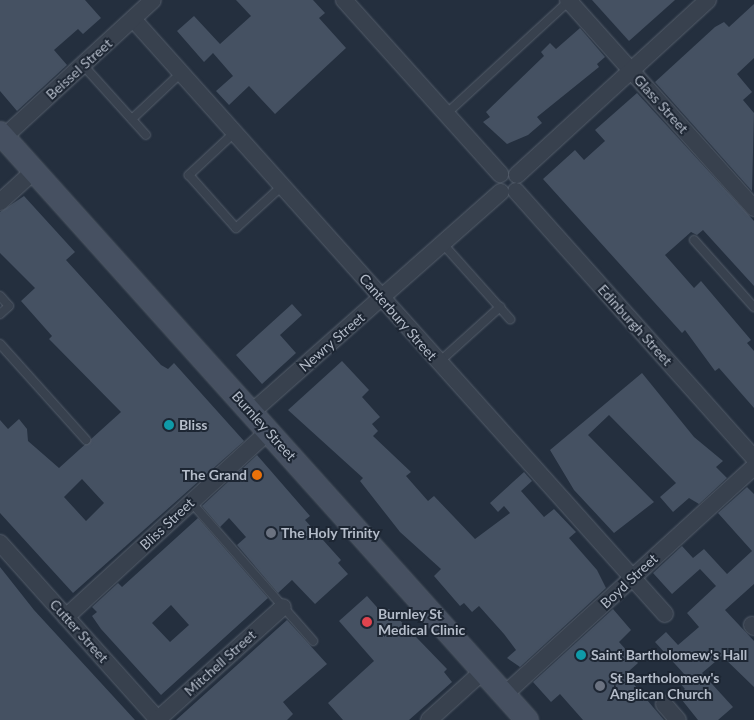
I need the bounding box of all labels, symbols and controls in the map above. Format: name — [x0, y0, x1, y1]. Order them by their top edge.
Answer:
street label: Beissel Street — [43, 35, 115, 103]
street label: Glass Street — [630, 71, 692, 137]
street label: Canterbury Street — [356, 270, 440, 364]
street label: Edinburgh Street — [594, 281, 676, 369]
street label: Newry Street — [296, 309, 368, 375]
street label: Burnley Street — [228, 388, 300, 464]
place label: Bliss — [179, 417, 207, 433]
marker: Bliss — [163, 419, 175, 431]
place label: The Grand — [182, 467, 247, 483]
marker: The Grand — [251, 469, 263, 481]
street label: Bliss Street — [136, 495, 198, 553]
place label: The Holy Trinity — [281, 525, 381, 541]
marker: The Holy Trinity — [265, 527, 277, 539]
street label: Boyd Street — [597, 550, 661, 612]
street label: Cutter Street — [46, 596, 112, 666]
place label: Burnley St Medical Clinic — [378, 606, 465, 638]
marker: Burnley St Medical Clinic — [360, 615, 374, 629]
street label: Mitchell Street — [181, 627, 259, 699]
place label: Saint Bartholomew's Hall — [591, 647, 747, 663]
marker: Saint Bartholomew's Hall — [575, 649, 587, 661]
place label: St Bartholomew's Anglican Church — [610, 670, 719, 702]
marker: St Bartholomew's Anglican Church — [594, 680, 606, 692]

